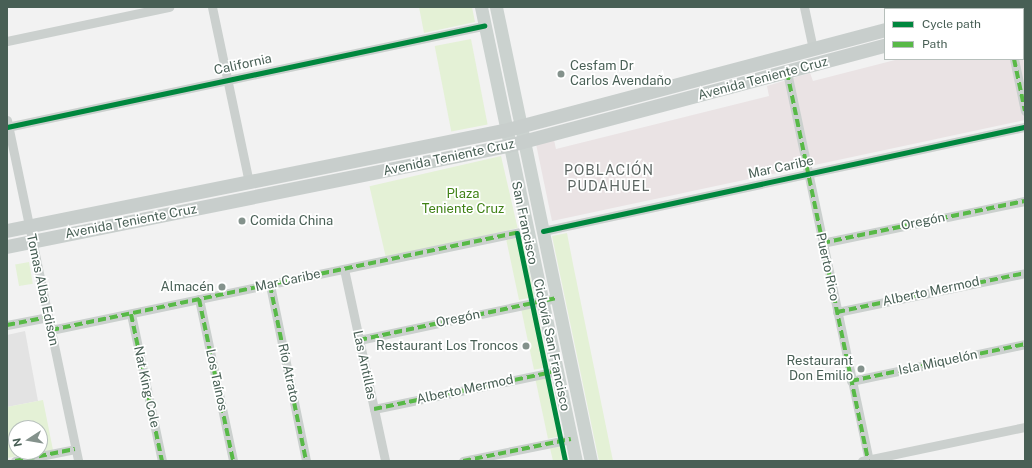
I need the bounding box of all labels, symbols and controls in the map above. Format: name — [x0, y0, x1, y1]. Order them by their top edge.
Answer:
legend — [884, 8, 1024, 60]
text: Cycle path — [922, 17, 981, 31]
text: Path — [922, 37, 948, 51]
street label: California — [213, 51, 273, 79]
street label: Avenida Teniente Cruz — [696, 54, 830, 104]
place label: Cesfam Dr Carlos Avendaño — [570, 59, 671, 90]
marker: Cesfam Dr Carlos Avendaño — [555, 68, 567, 80]
street label: Avenida Teniente Cruz — [382, 136, 516, 180]
street label: Mar Caribe — [747, 153, 815, 183]
district label: POBLACIÓN PUDAHUEL — [564, 162, 654, 194]
street label: San Francisco — [508, 180, 540, 266]
park label: Plaza Teniente Cruz — [422, 187, 504, 218]
street label: Avenida Teniente Cruz — [64, 202, 198, 242]
street label: Oregón — [900, 210, 946, 234]
place label: Comida China — [250, 213, 333, 229]
marker: Comida China — [237, 216, 247, 226]
street label: Puerto Rico — [812, 231, 842, 303]
street label: Tomas Alba Edison — [23, 233, 61, 347]
street label: Mar Caribe — [254, 266, 322, 296]
street label: Alberto Mermod — [881, 274, 981, 310]
street label: Ciclovía San Francisco — [529, 277, 573, 413]
place label: Almacén — [161, 279, 214, 295]
marker: Almacén — [217, 282, 227, 292]
street label: Oregón — [435, 307, 481, 331]
street label: Las Antillas — [349, 329, 379, 401]
place label: Restaurant Los Troncos — [376, 338, 518, 354]
marker: Restaurant Los Troncos — [521, 341, 531, 351]
street label: Río Atrato — [274, 342, 302, 404]
street label: Nat King Cole — [130, 345, 162, 429]
street label: Isla Miquelón — [897, 347, 979, 379]
street label: Los Taínos — [202, 348, 230, 412]
place label: Restaurant Don Emilio — [787, 354, 853, 385]
marker: Restaurant Don Emilio — [856, 364, 866, 374]
street label: Alberto Mermod — [415, 372, 515, 408]
north arrow — [8, 420, 48, 460]
text: N — [10, 437, 24, 448]

